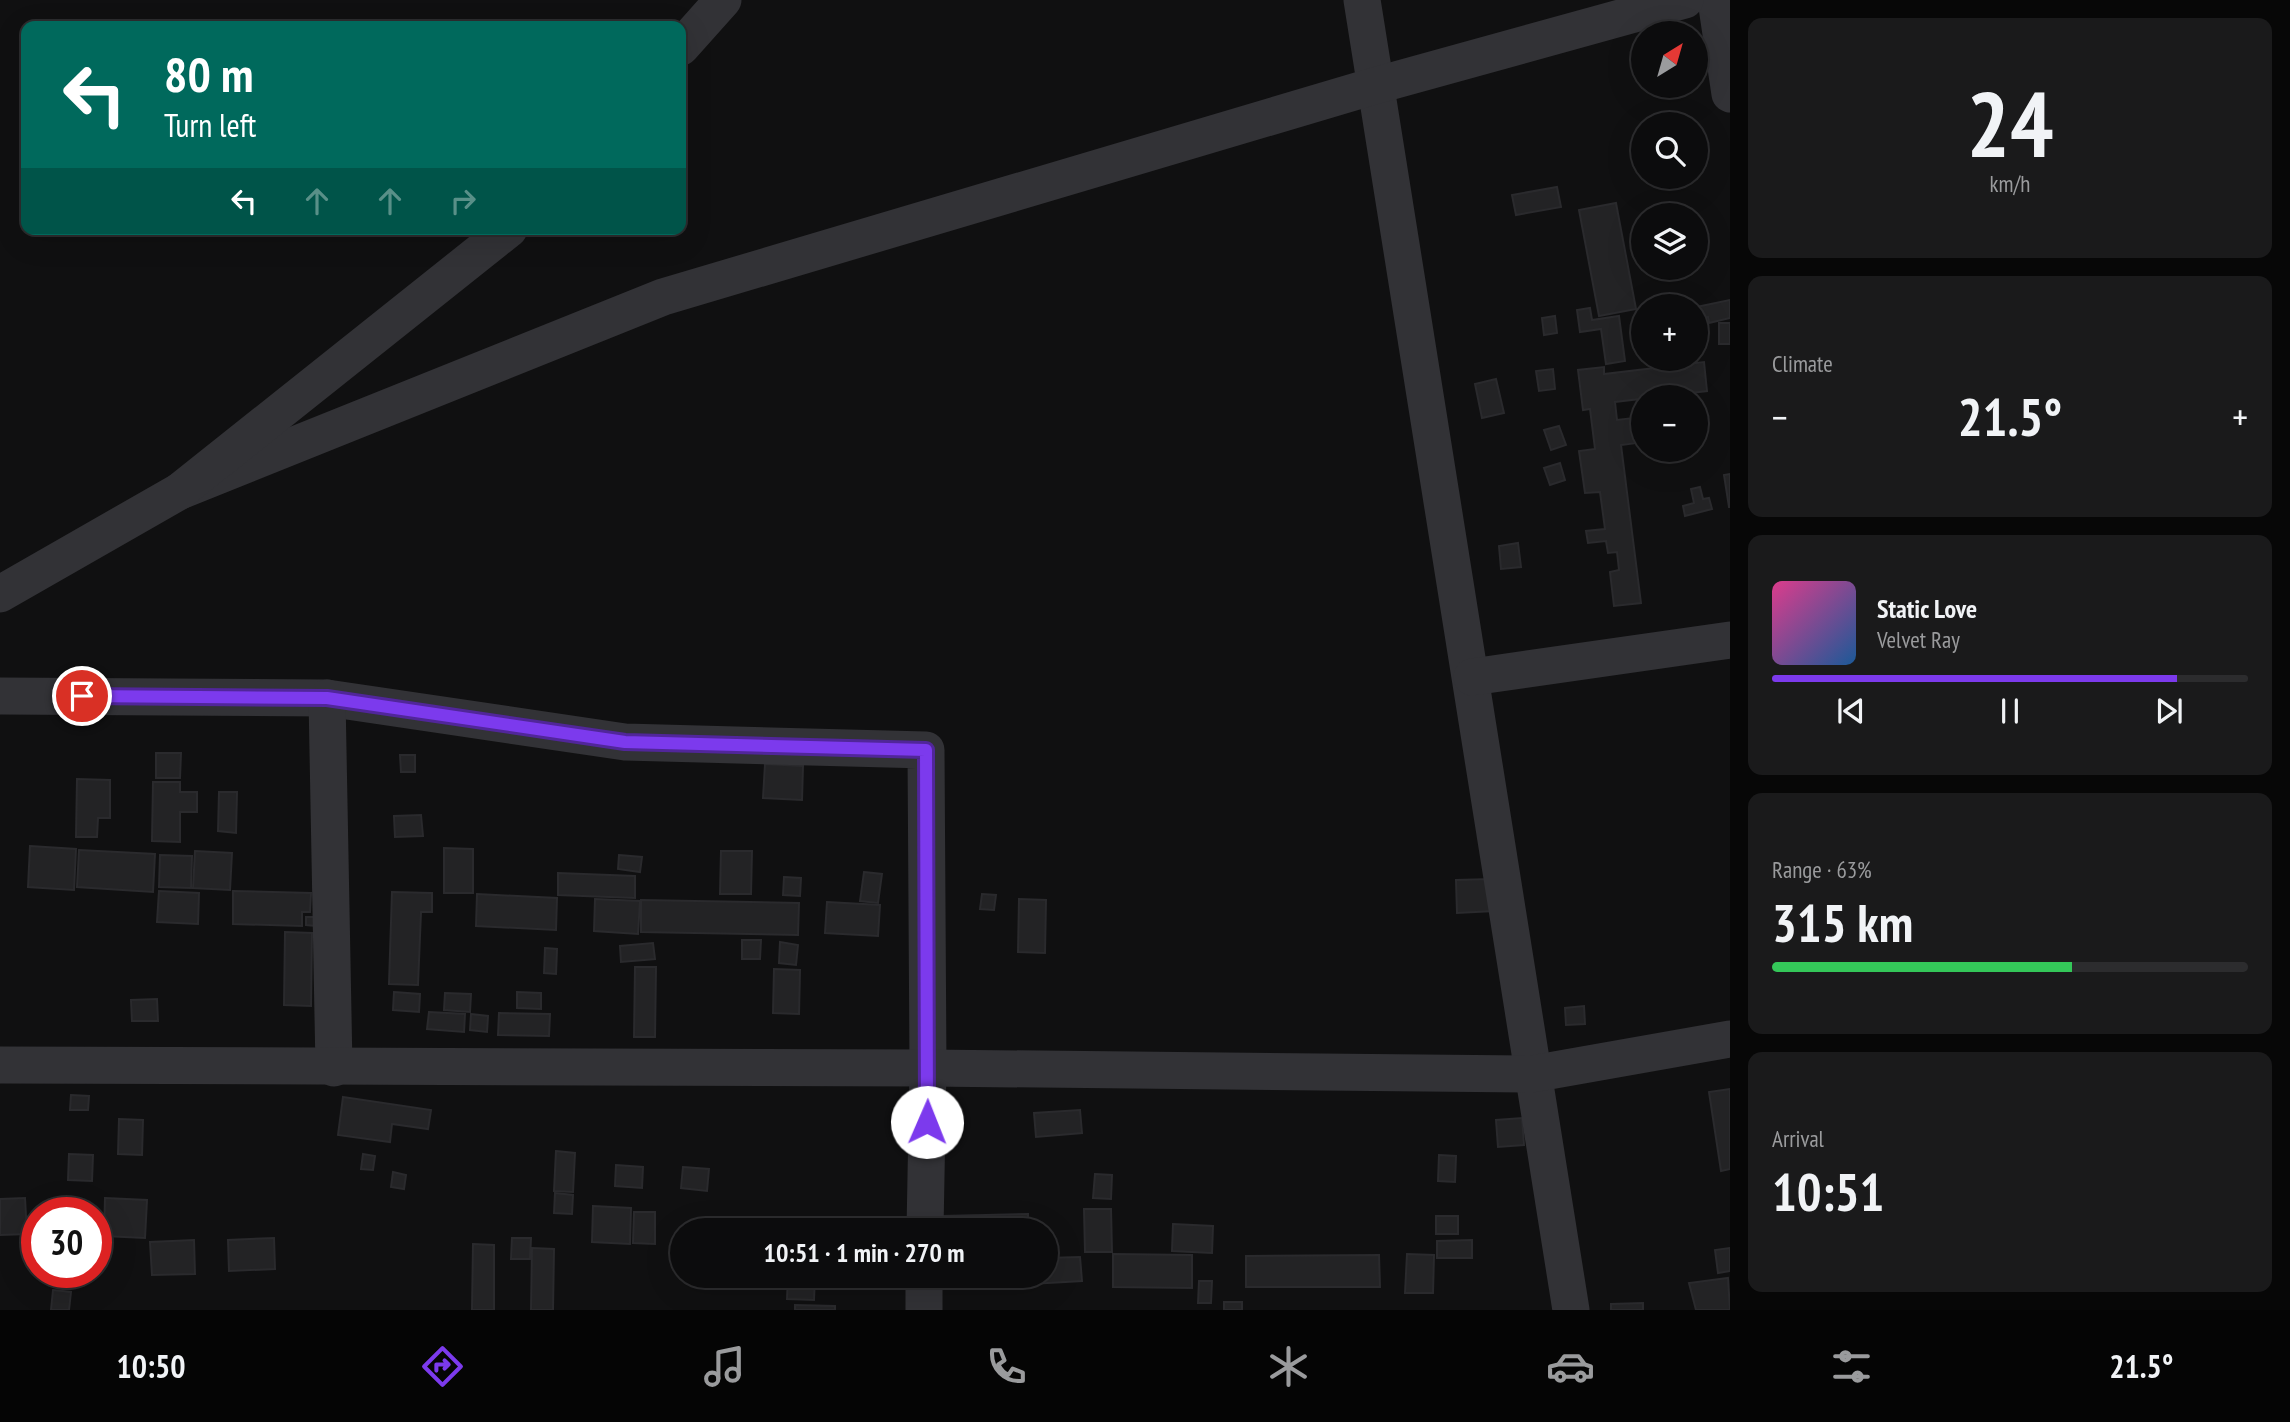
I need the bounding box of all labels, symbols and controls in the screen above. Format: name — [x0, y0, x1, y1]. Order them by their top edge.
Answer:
north arrow — [1631, 21, 1708, 98]
map controls — [1631, 21, 1708, 462]
text: 80 m — [164, 42, 253, 106]
icon: left — [49, 49, 140, 140]
text: 24 — [1967, 64, 2054, 182]
text: Turn left — [164, 104, 256, 146]
button: search — [1631, 112, 1708, 189]
text: km/h — [1990, 169, 2030, 198]
icon: left — [225, 182, 263, 220]
icon: ahead — [298, 182, 336, 220]
icon: ahead — [371, 182, 409, 220]
icon: right — [444, 182, 482, 220]
button: layers — [1631, 203, 1708, 280]
button: + — [1631, 294, 1708, 371]
text: Climate — [1772, 349, 1833, 378]
text: 21.5° — [1958, 383, 2062, 450]
button: − — [1631, 385, 1708, 462]
text: − — [1772, 392, 1788, 441]
text: + — [2232, 392, 2248, 441]
text: Static Love — [1877, 592, 1977, 625]
text: Velvet Ray — [1877, 625, 1960, 654]
pin — [52, 666, 112, 726]
icon: arrive — [63, 677, 101, 715]
icon: previous — [1832, 692, 1870, 730]
icon: pause — [1991, 692, 2029, 730]
icon: next — [2150, 692, 2188, 730]
text: Range · 63% — [1772, 855, 1872, 884]
text: 315 km — [1772, 889, 1913, 956]
position arrow — [890, 1085, 964, 1159]
text: Arrival — [1772, 1124, 1824, 1153]
text: 10:51 — [1772, 1158, 1884, 1225]
speed limit sign: 30 — [21, 1197, 112, 1288]
text: 10:51 · 1 min · 270 m — [764, 1236, 964, 1269]
icon: directions — [418, 1342, 467, 1391]
icon: music — [700, 1342, 749, 1391]
icon: phone — [982, 1342, 1031, 1391]
icon: climate — [1264, 1342, 1313, 1391]
icon: car — [1546, 1342, 1595, 1391]
icon: filters — [1827, 1342, 1876, 1391]
text: 10:50 — [116, 1345, 186, 1387]
text: 21.5° — [2109, 1345, 2174, 1387]

